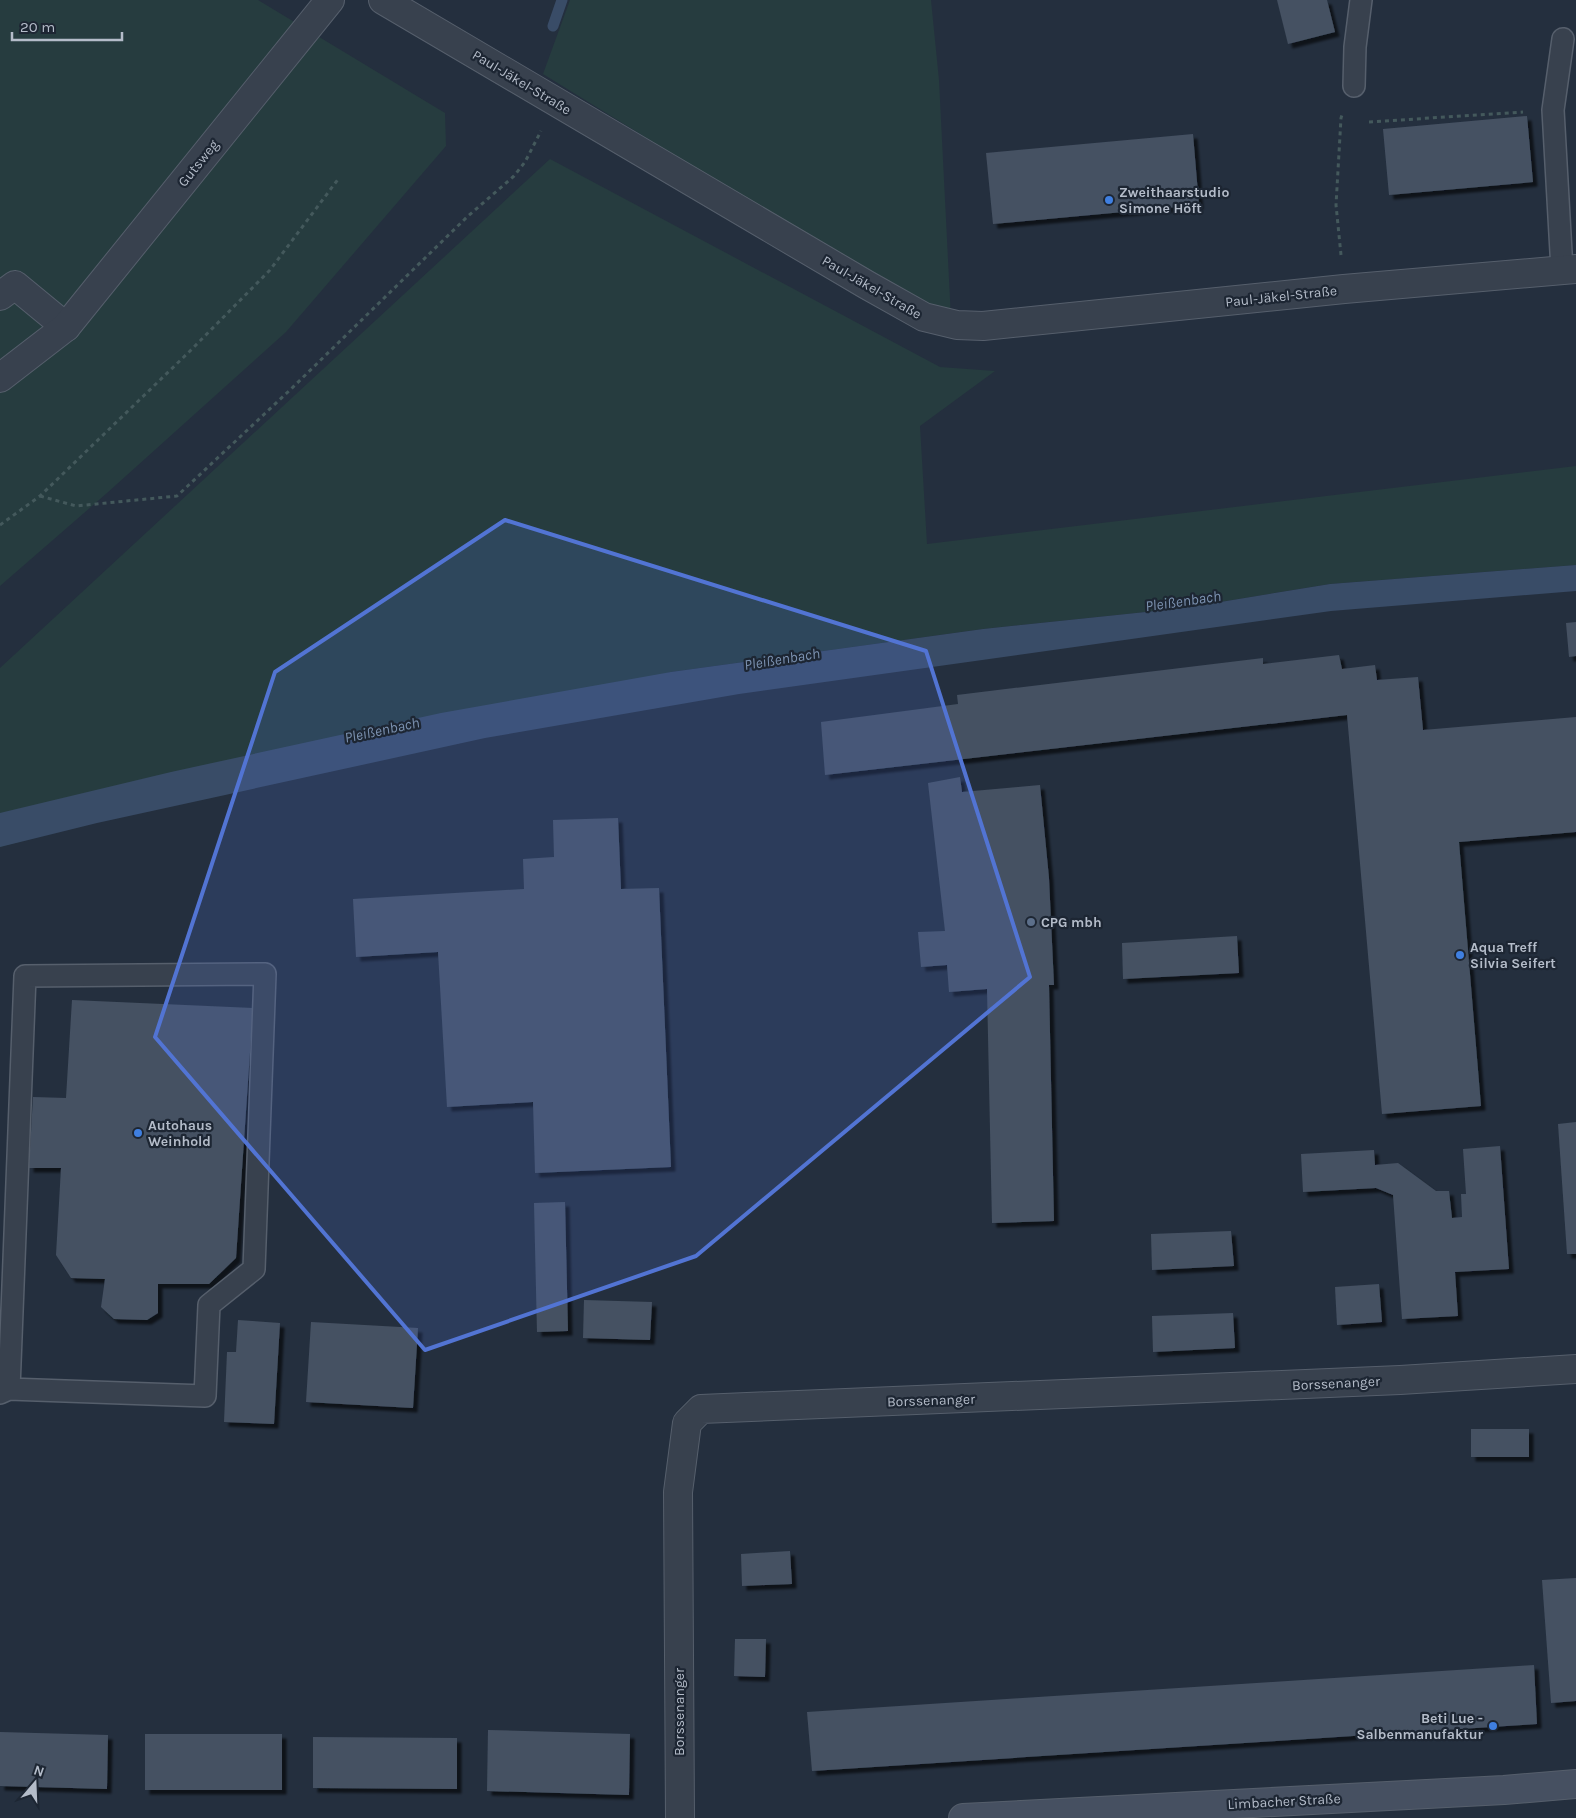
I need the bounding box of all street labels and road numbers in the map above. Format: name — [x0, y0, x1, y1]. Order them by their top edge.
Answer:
street label: Paul-Jäkel-Straße — [469, 46, 574, 119]
street label: Gutsweg — [174, 136, 222, 190]
street label: Paul-Jäkel-Straße — [819, 252, 925, 323]
street label: Paul-Jäkel-Straße — [1224, 282, 1338, 311]
street label: Borssenanger — [1292, 1373, 1381, 1394]
street label: Borssenanger — [887, 1390, 976, 1411]
street label: Borssenanger — [671, 1667, 688, 1756]
street label: Limbacher Straße — [1227, 1790, 1341, 1813]

